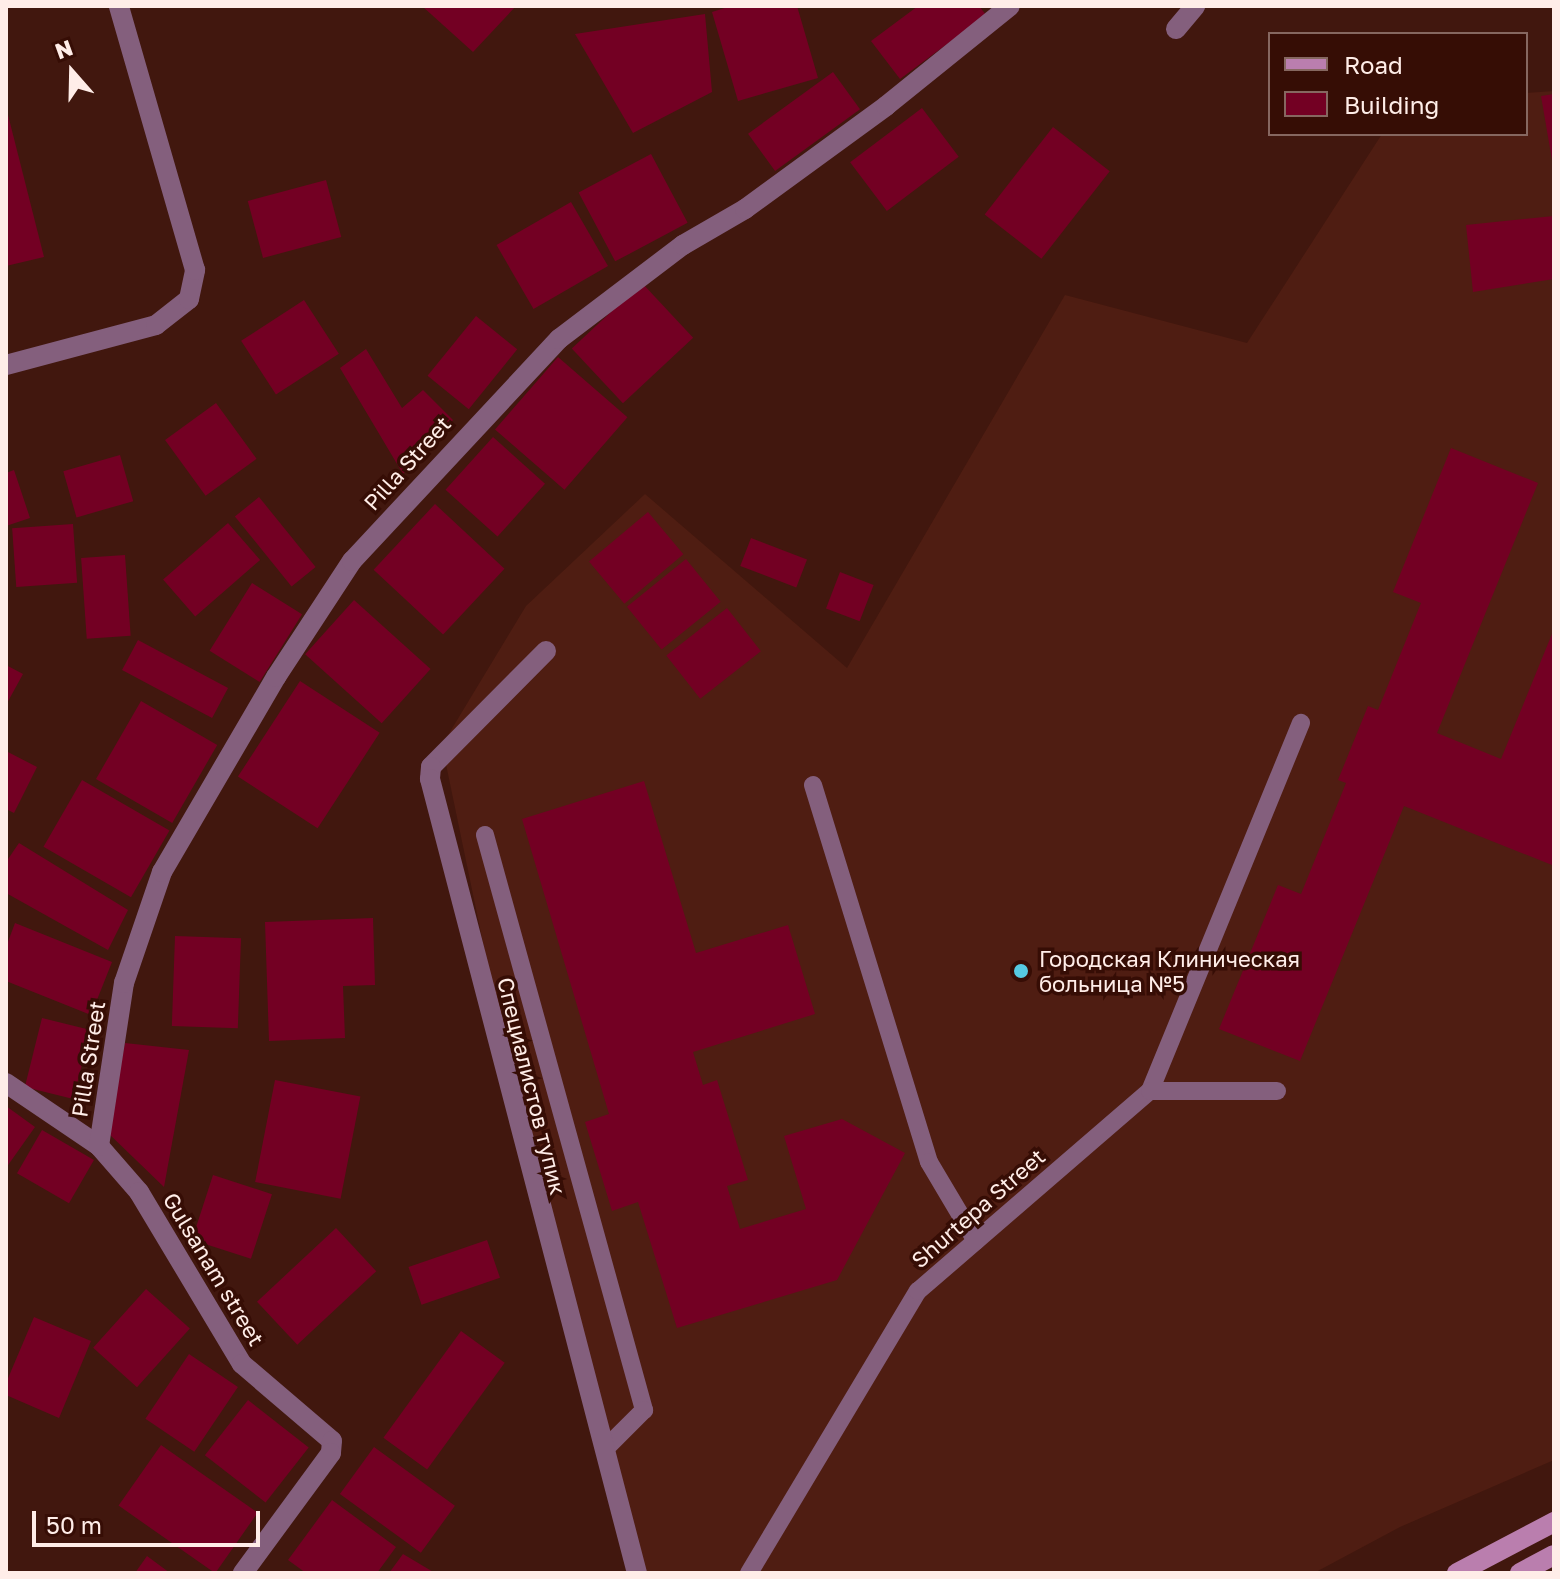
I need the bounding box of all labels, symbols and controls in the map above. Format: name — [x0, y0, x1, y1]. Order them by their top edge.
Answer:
north arrow — [32, 32, 112, 112]
legend — [1268, 32, 1528, 136]
text: N — [51, 33, 76, 65]
text: Road — [1344, 50, 1403, 79]
text: Building — [1344, 90, 1439, 119]
street label: Pilla Street — [358, 411, 456, 515]
place label: Городская Клиническая больница №5 — [1039, 945, 1300, 996]
marker: Городская Клиническая больница №5 — [1010, 960, 1032, 982]
street label: Специалистов тупик — [492, 975, 572, 1197]
street label: Pilla Street — [66, 999, 110, 1119]
street label: Shurtepa Street — [906, 1143, 1050, 1273]
street label: Gulsanam street — [158, 1188, 270, 1350]
scale bar — [36, 1495, 264, 1545]
text: 50 m — [46, 1510, 102, 1539]

